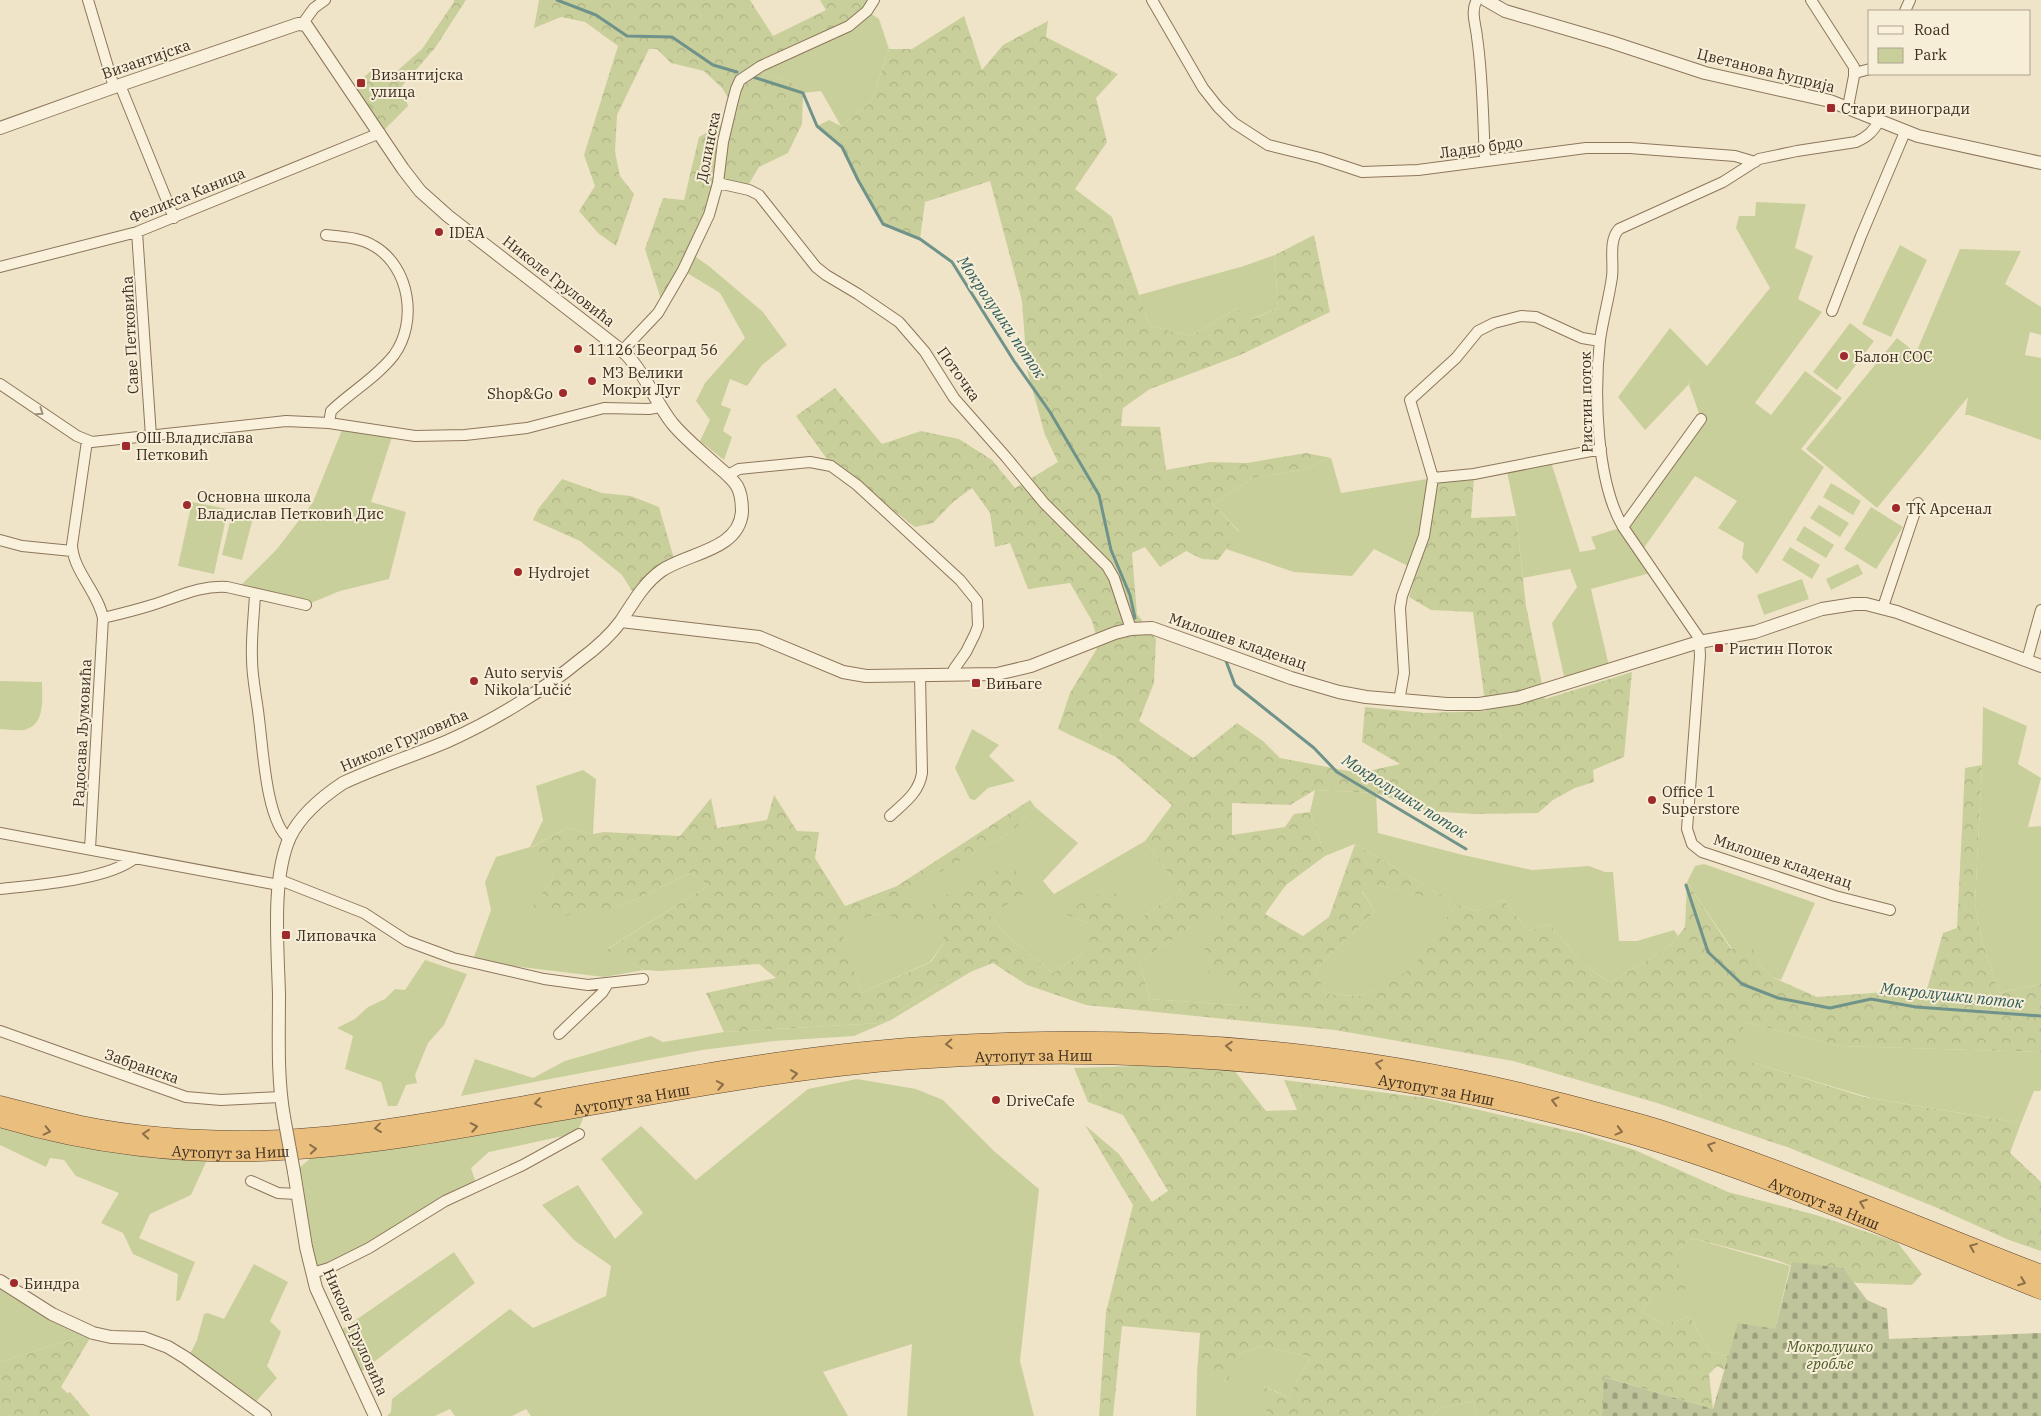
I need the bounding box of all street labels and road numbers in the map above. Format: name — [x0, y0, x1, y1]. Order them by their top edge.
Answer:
street label: Византијска — [99, 35, 193, 83]
street label: Цветанова ћуприја — [1695, 44, 1837, 96]
street label: Долинска — [692, 110, 724, 184]
street label: Ладно брдо — [1438, 132, 1524, 162]
street label: Феликса Каница — [126, 163, 248, 227]
street label: Николе Груловића — [499, 231, 619, 331]
street label: Саве Петковића — [117, 275, 143, 395]
street label: Поточка — [933, 343, 985, 405]
street label: Ристин поток — [1576, 351, 1596, 453]
street label: Милошев кладенац — [1166, 608, 1310, 674]
street label: Радосава Љумовића — [69, 658, 95, 808]
street label: Николе Груловића — [337, 704, 471, 776]
street label: Милошев кладенац — [1711, 830, 1855, 892]
street label: Забранска — [102, 1044, 182, 1088]
street label: Аутопут за Ниш — [974, 1045, 1093, 1066]
street label: Аутопут за Ниш — [1377, 1069, 1496, 1109]
street label: Аутопут за Ниш — [572, 1079, 691, 1119]
street label: Аутопут за Ниш — [171, 1141, 290, 1162]
street label: Аутопут за Ниш — [1766, 1172, 1883, 1233]
street label: Николе Груловића — [319, 1265, 393, 1399]

